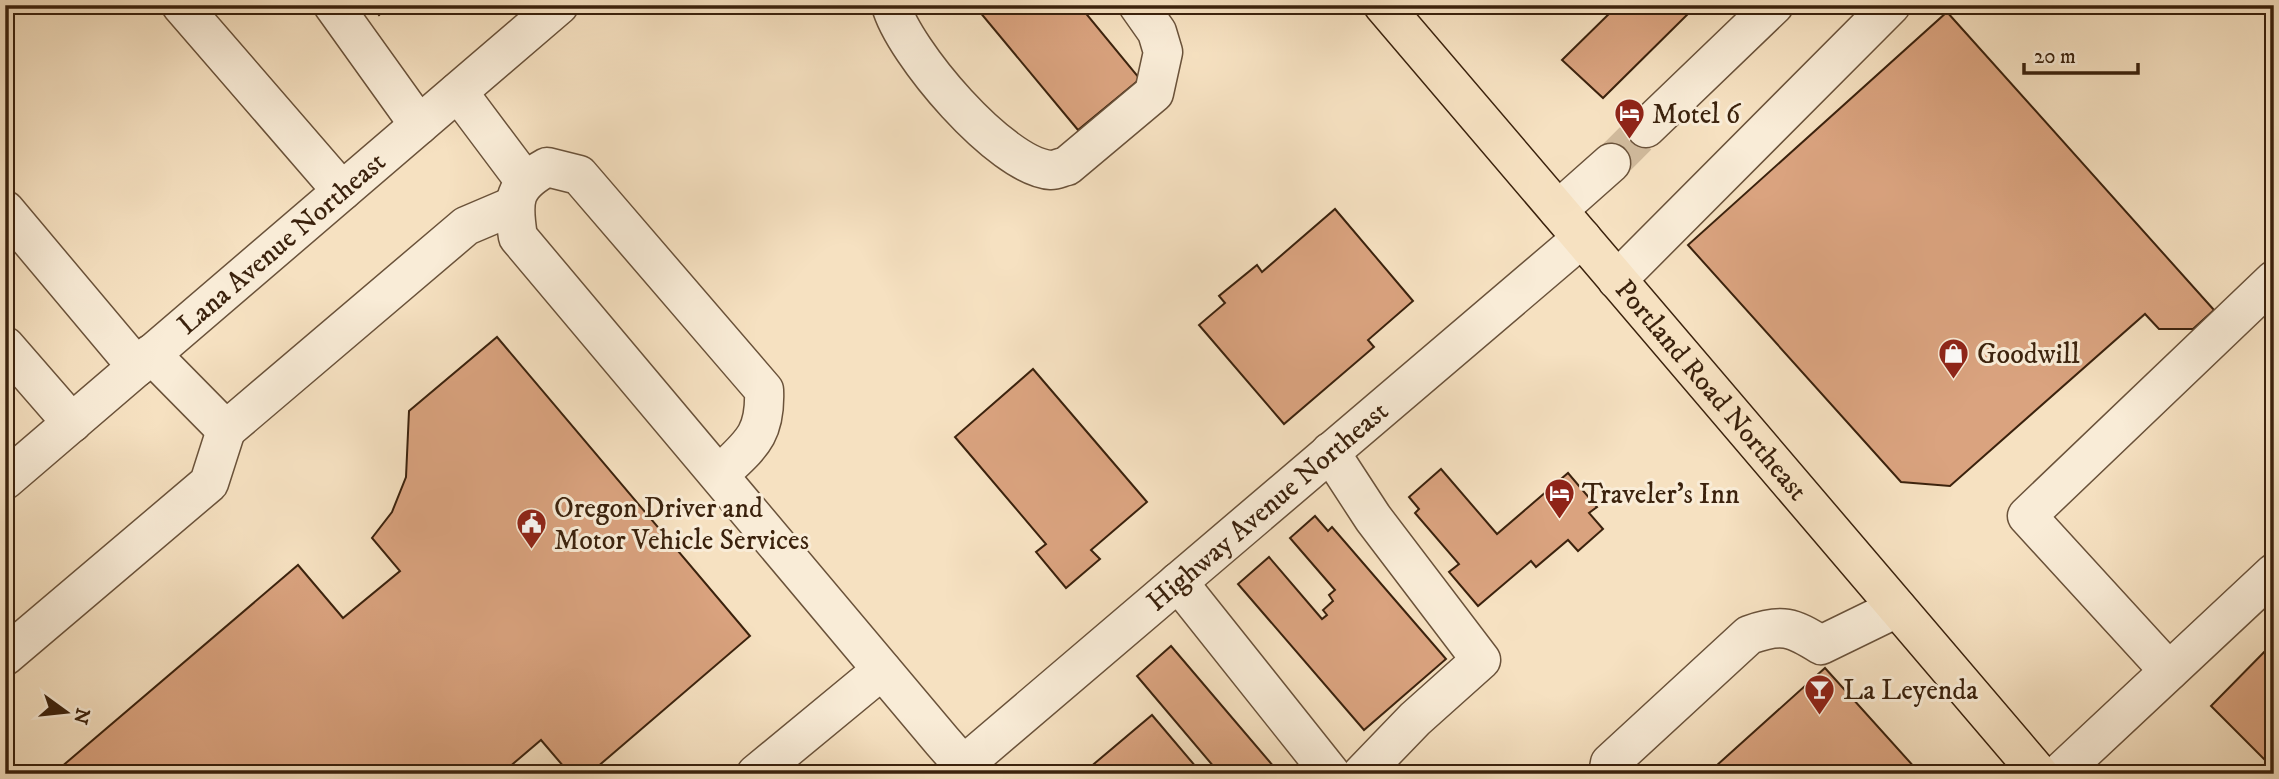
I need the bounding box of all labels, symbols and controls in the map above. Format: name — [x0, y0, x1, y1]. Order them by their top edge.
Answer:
scale bar — [2024, 32, 2137, 76]
text: 20 m — [2034, 44, 2076, 70]
hotel icon: Motel 6 — [1612, 97, 1646, 141]
place label: Motel 6 — [1652, 97, 1742, 132]
street label: Lana Avenue Northeast — [170, 144, 393, 342]
street label: Portland Road Northeast — [1607, 272, 1815, 508]
shop icon: Goodwill — [1937, 337, 1971, 381]
place label: Goodwill — [1977, 337, 2080, 372]
street label: Highway Avenue Northeast — [1139, 393, 1395, 619]
hotel icon: Traveler's Inn — [1542, 477, 1576, 521]
place label: Traveler's Inn — [1582, 477, 1740, 512]
place label: Oregon Driver and Motor Vehicle Services — [554, 491, 809, 558]
public building icon: Oregon Driver and Motor Vehicle Services — [514, 507, 548, 551]
bar icon: La Leyenda — [1803, 673, 1837, 717]
place label: La Leyenda — [1843, 673, 1978, 708]
north arrow — [32, 678, 102, 748]
text: N — [68, 705, 94, 727]

